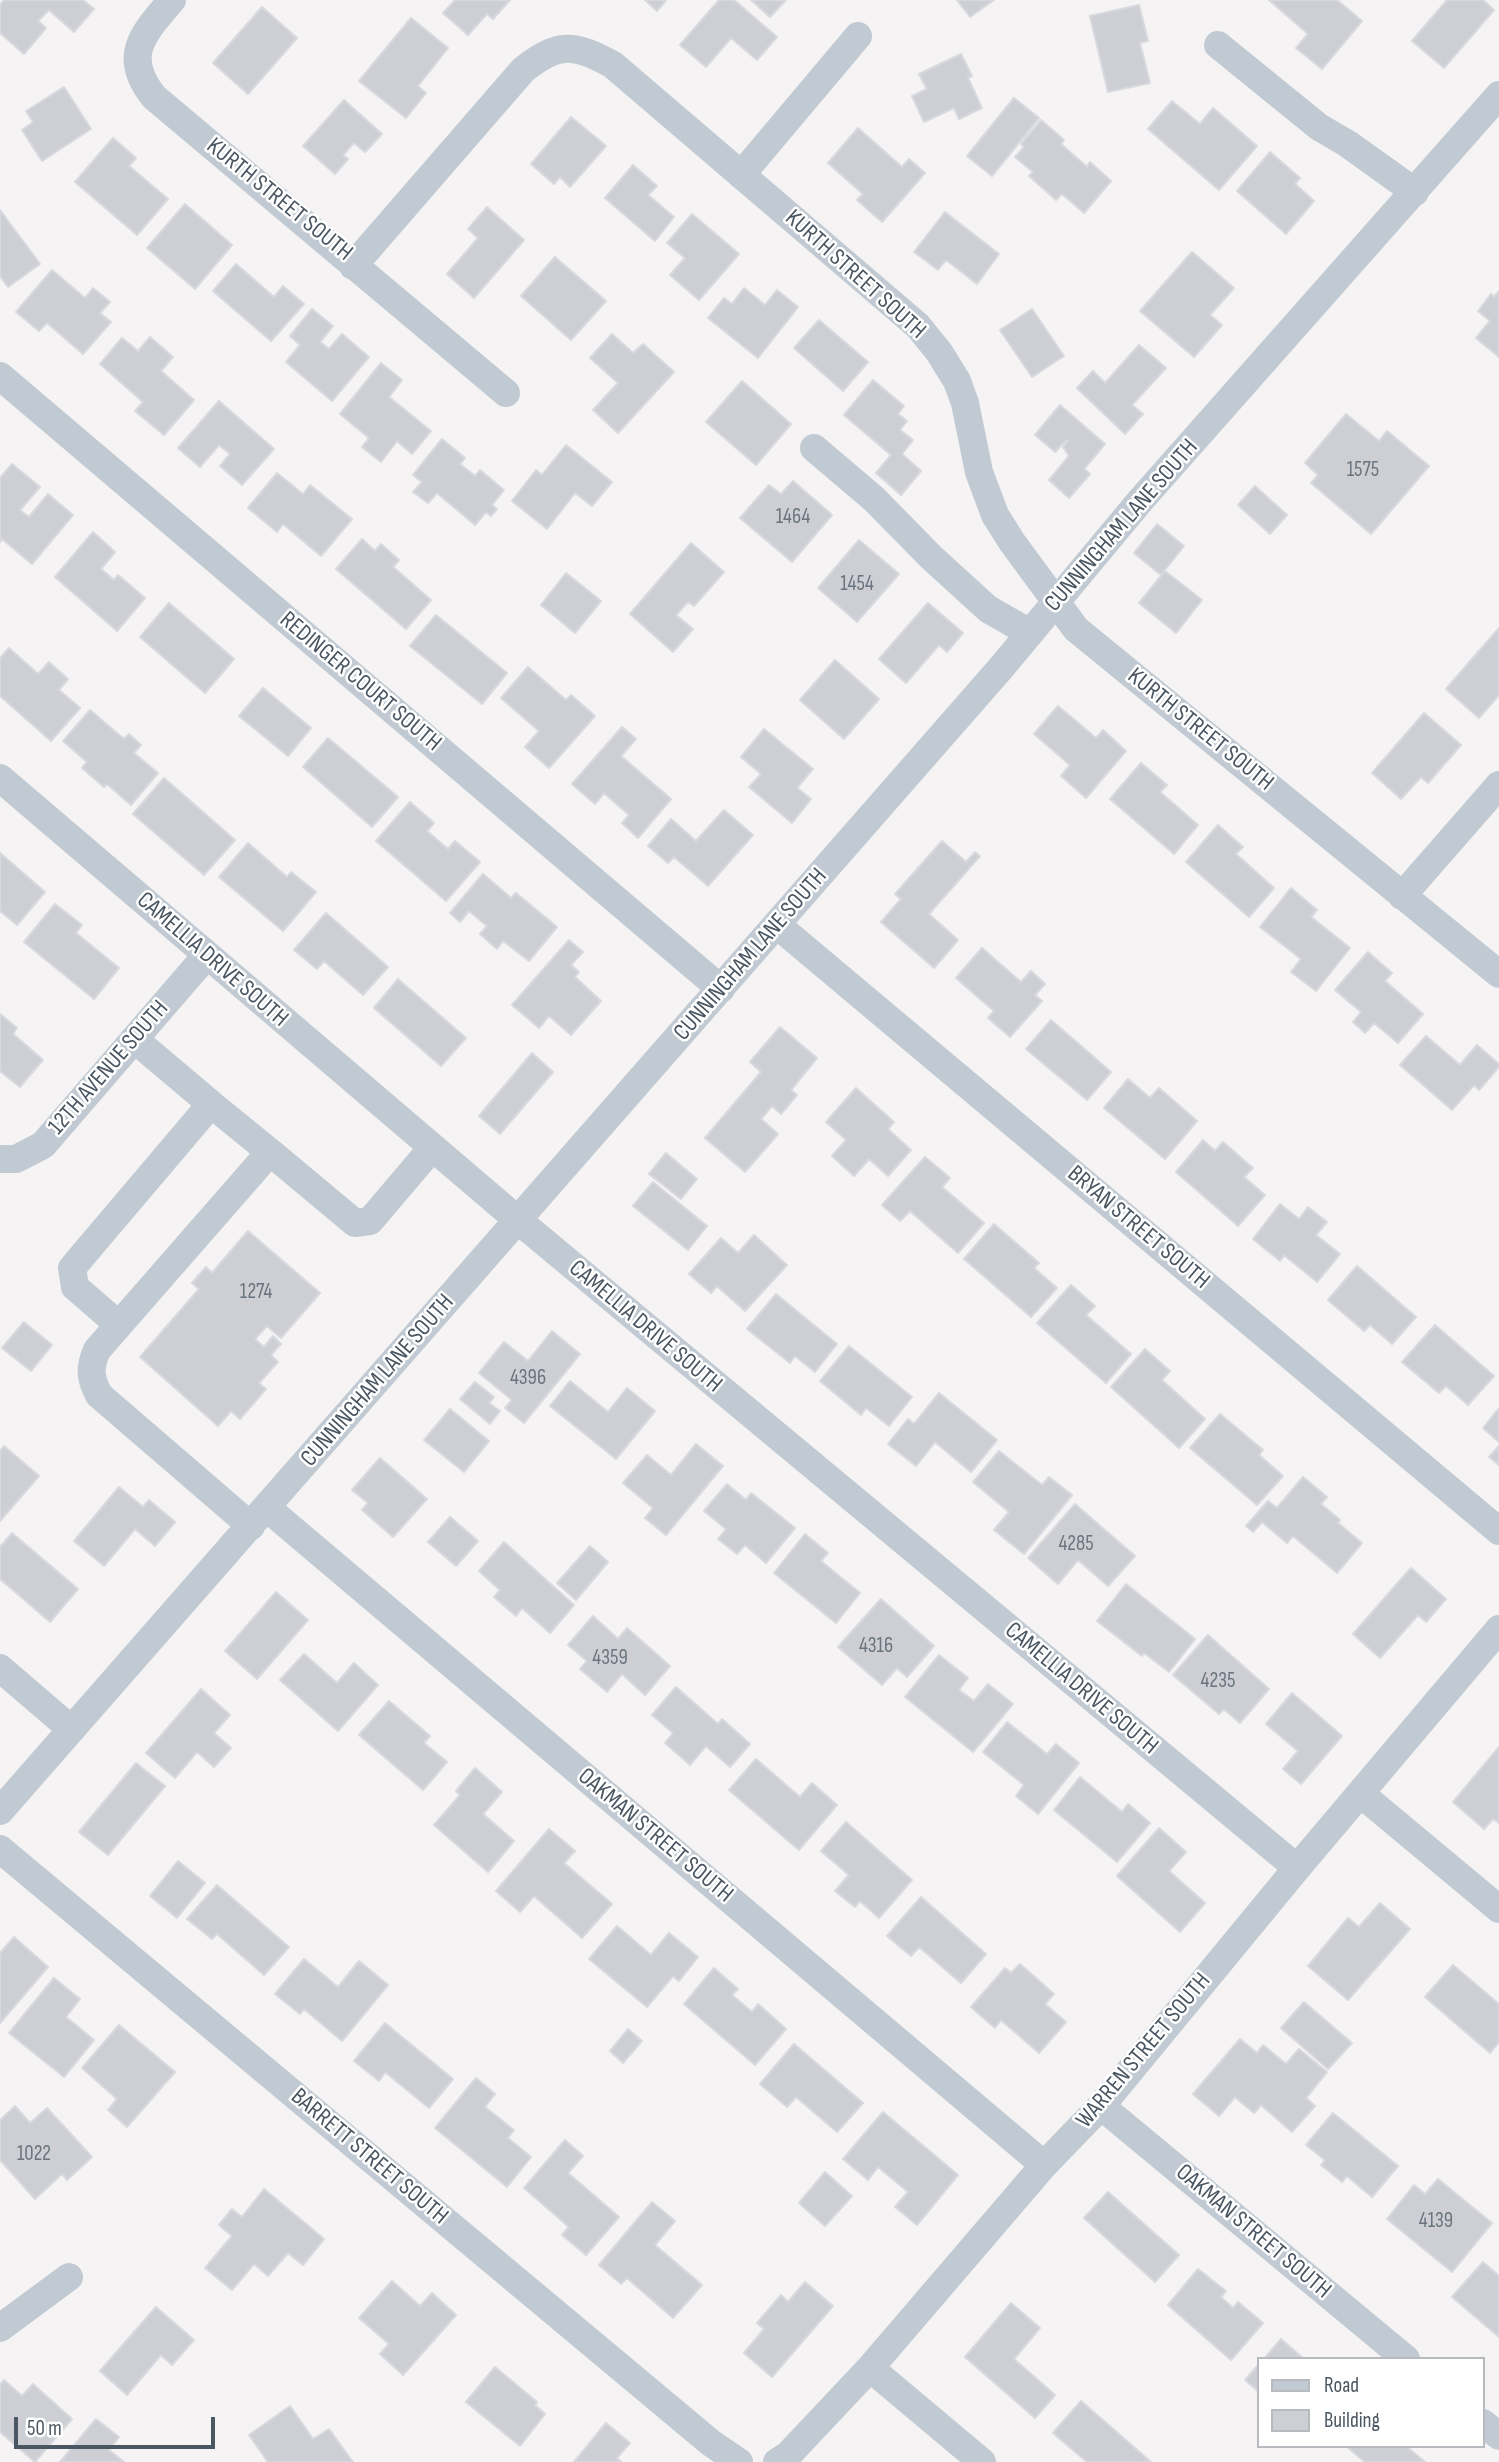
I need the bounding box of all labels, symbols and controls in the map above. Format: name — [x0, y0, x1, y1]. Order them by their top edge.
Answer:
street label: KURTH STREET SOUTH — [200, 132, 358, 268]
street label: KURTH STREET SOUTH — [779, 204, 931, 346]
street label: CUNNINGHAM LANE SOUTH — [1039, 434, 1205, 618]
house number: 1575 — [1347, 458, 1379, 484]
house number: 1464 — [776, 505, 810, 531]
house number: 1454 — [840, 572, 874, 598]
street label: REDINGER COURT SOUTH — [273, 606, 447, 758]
street label: KURTH STREET SOUTH — [1121, 662, 1279, 798]
street label: CUNNINGHAM LANE SOUTH — [668, 863, 834, 1047]
street label: CAMELLIA DRIVE SOUTH — [131, 887, 293, 1033]
street label: 12TH AVENUE SOUTH — [43, 995, 175, 1141]
street label: BRYAN STREET SOUTH — [1061, 1160, 1215, 1296]
street label: CAMELLIA DRIVE SOUTH — [563, 1255, 727, 1399]
house number: 1274 — [240, 1280, 272, 1306]
street label: CUNNINGHAM LANE SOUTH — [295, 1289, 461, 1473]
house number: 4396 — [510, 1366, 546, 1392]
house number: 4285 — [1058, 1532, 1094, 1558]
street label: CAMELLIA DRIVE SOUTH — [999, 1617, 1163, 1761]
house number: 4316 — [859, 1634, 893, 1660]
house number: 4359 — [592, 1646, 628, 1672]
house number: 4235 — [1201, 1669, 1235, 1695]
street label: OAKMAN STREET SOUTH — [572, 1763, 738, 1909]
street label: WARREN STREET SOUTH — [1071, 1968, 1217, 2134]
street label: BARRETT STREET SOUTH — [284, 2083, 454, 2231]
house number: 1022 — [17, 2142, 51, 2168]
street label: OAKMAN STREET SOUTH — [1170, 2159, 1336, 2305]
house number: 4139 — [1419, 2209, 1453, 2235]
legend — [1258, 2357, 1485, 2448]
text: Road — [1324, 2373, 1359, 2398]
scale bar — [18, 2402, 219, 2446]
text: Building — [1324, 2408, 1380, 2433]
text: 50 m — [27, 2416, 62, 2441]

